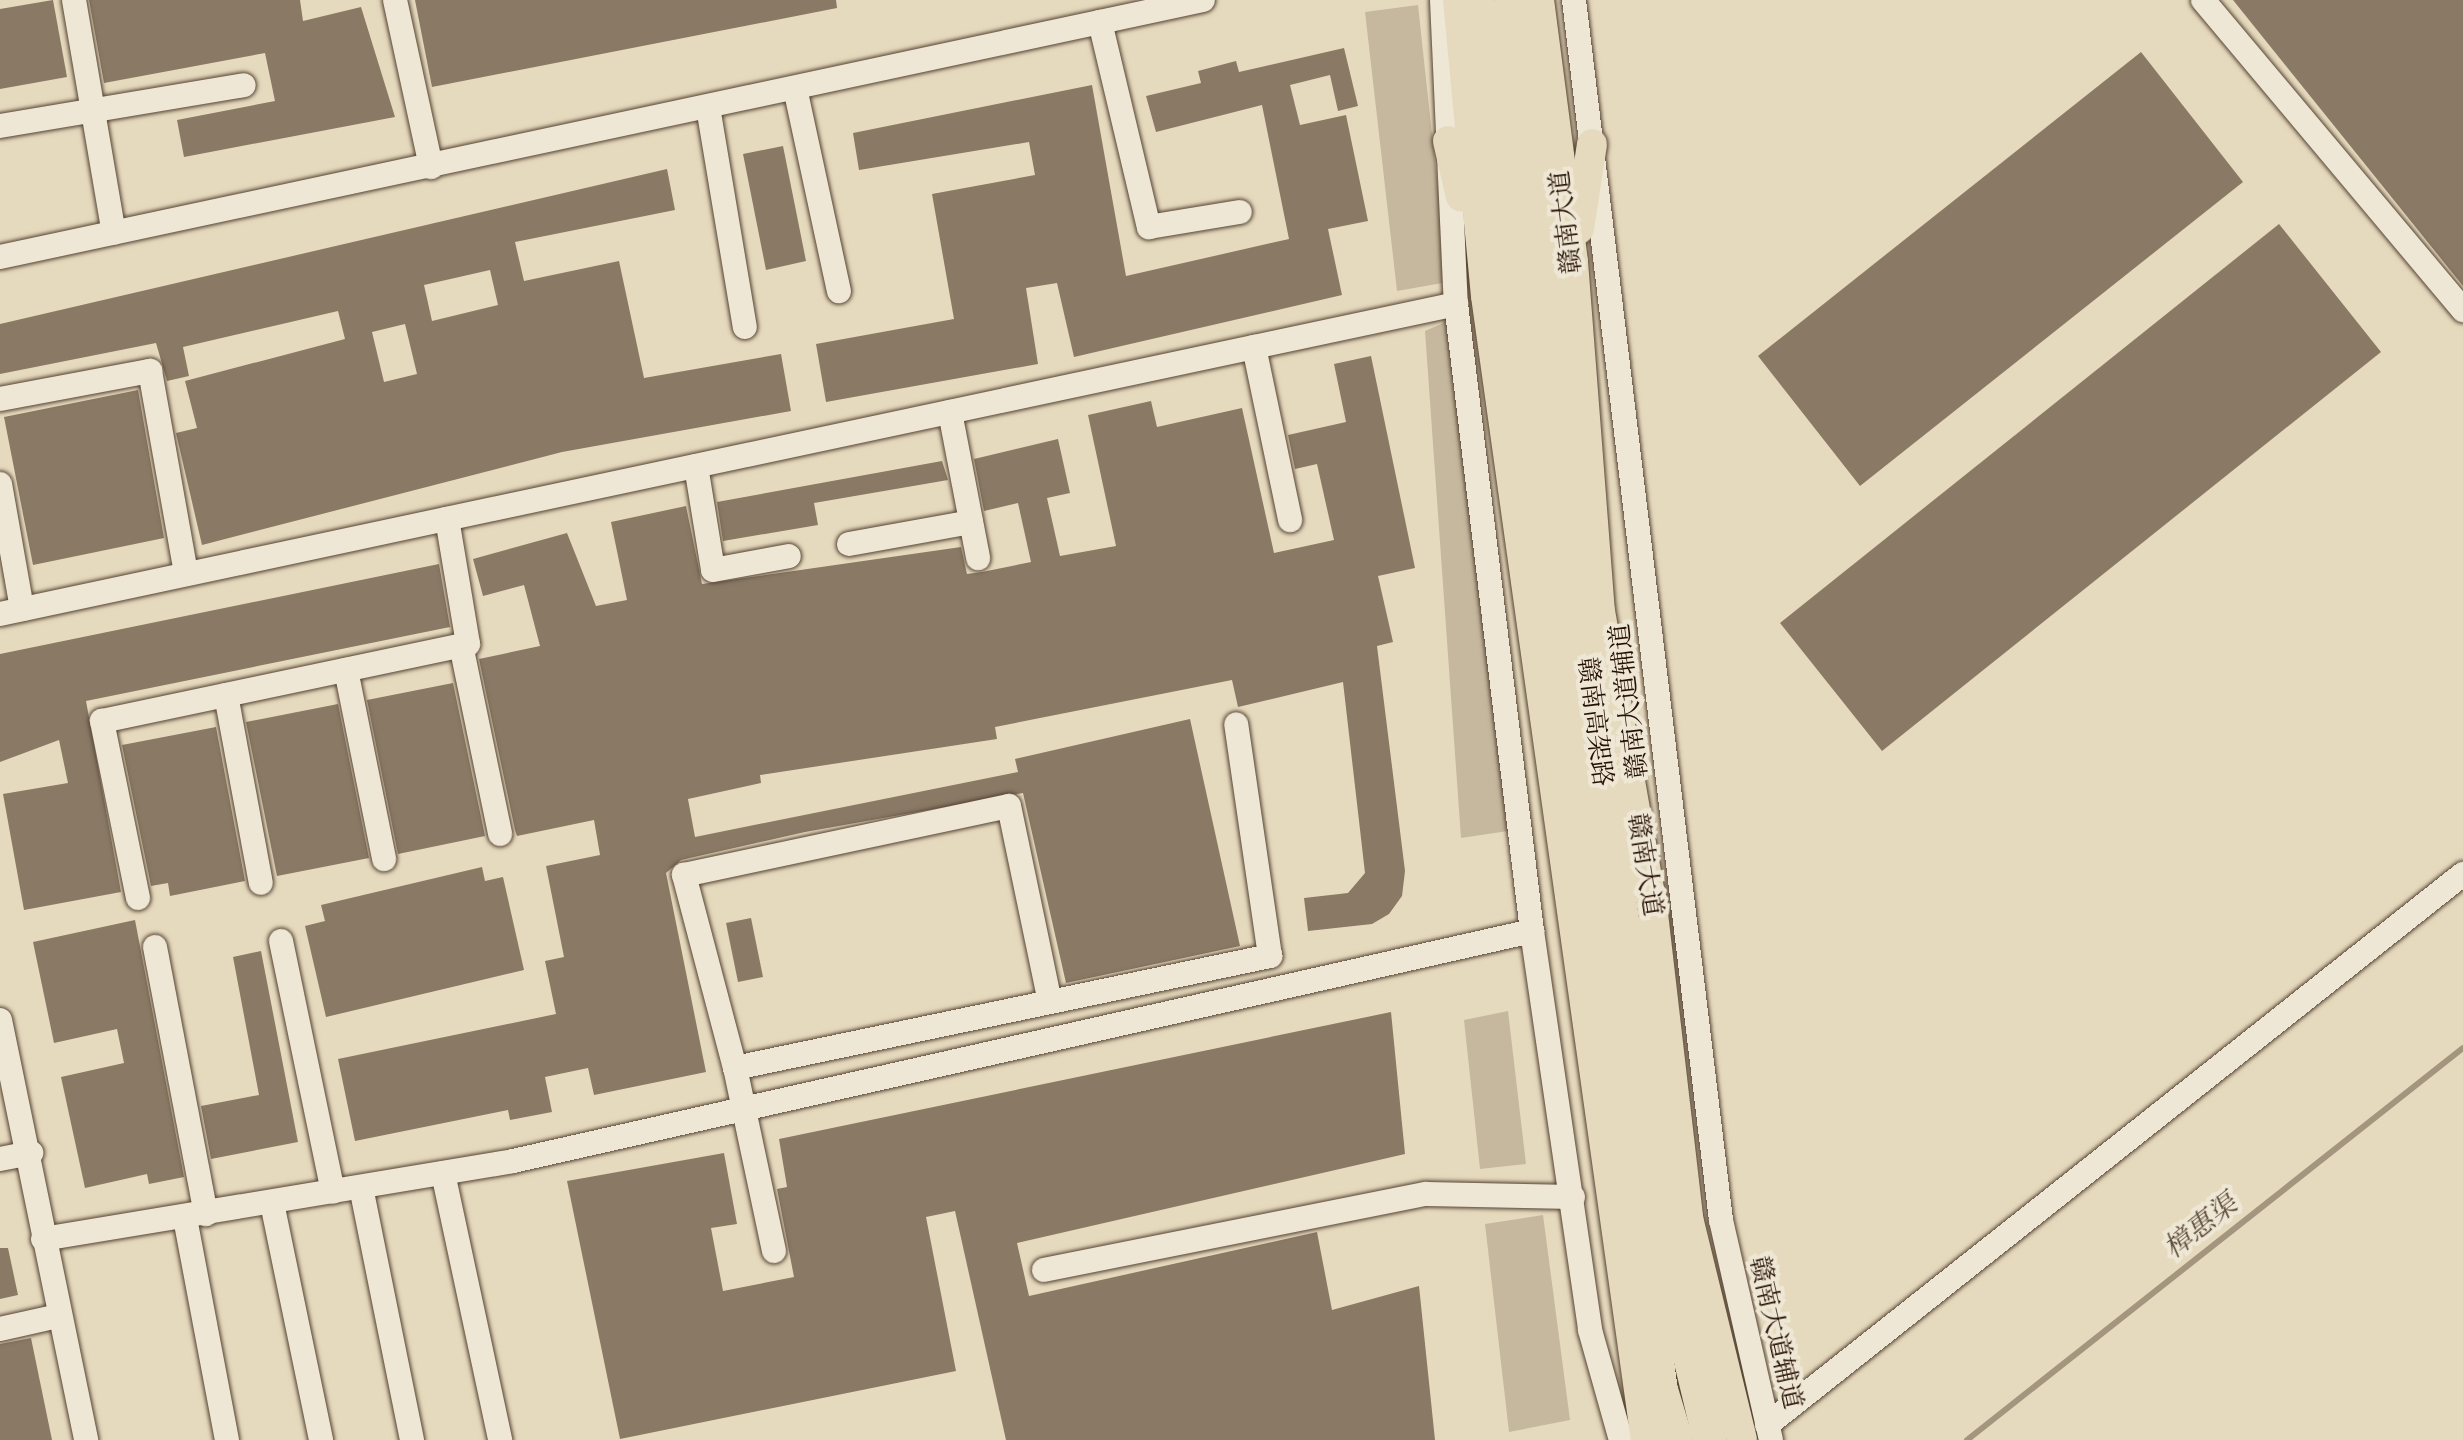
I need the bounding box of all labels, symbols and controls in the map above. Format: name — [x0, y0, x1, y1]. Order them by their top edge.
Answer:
street label: 赣南大道 — [1545, 168, 1589, 276]
street label: 赣南大道辅道 — [1605, 622, 1655, 780]
street label: 赣南高架路 — [1571, 656, 1617, 788]
street label: 赣南大道 — [1620, 811, 1668, 919]
water label: 樟惠渠 — [2158, 1188, 2244, 1266]
street label: 赣南大道辅道 — [1742, 1253, 1808, 1413]

